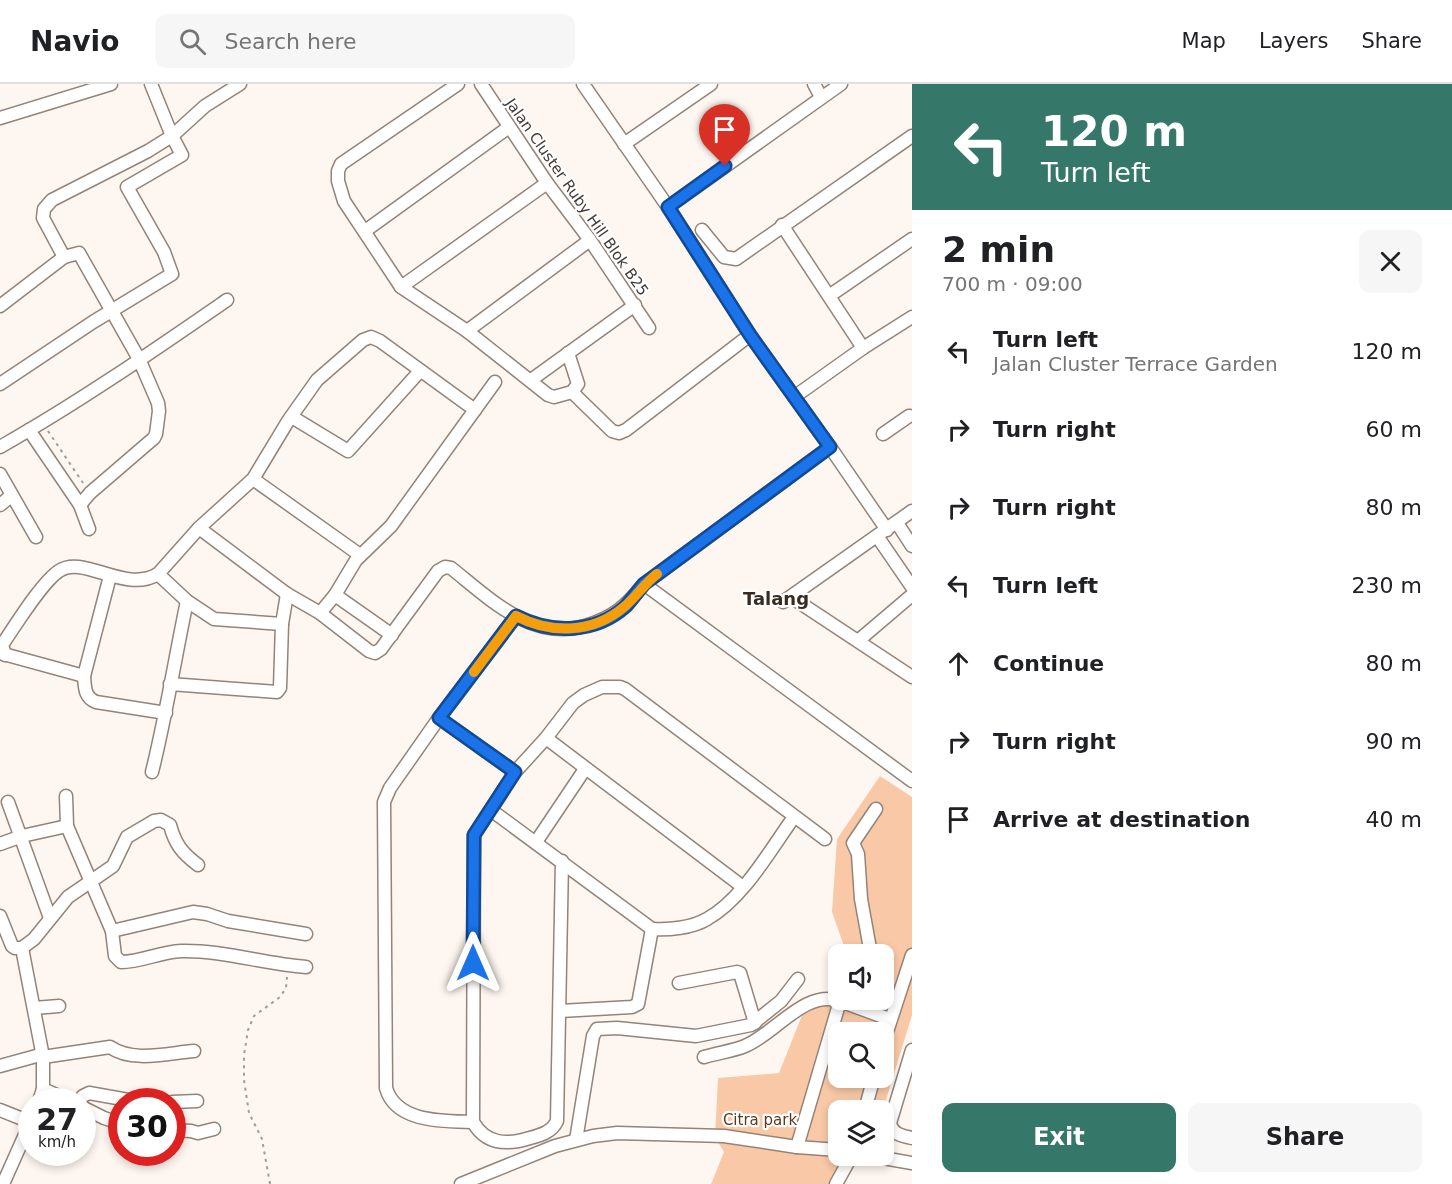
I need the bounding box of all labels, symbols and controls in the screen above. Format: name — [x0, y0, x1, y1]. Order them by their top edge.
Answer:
search box — [155, 14, 575, 68]
text: Navio — [30, 25, 119, 58]
icon: search — [176, 25, 209, 58]
text: Search here — [224, 29, 357, 54]
text: Map — [1182, 29, 1226, 53]
text: Layers — [1259, 29, 1328, 53]
text: Share — [1361, 29, 1422, 53]
street label: Jalan Cluster Ruby Hill Blok B25 — [501, 94, 652, 299]
pin — [699, 104, 750, 166]
text: 120 m — [1041, 107, 1187, 156]
icon: left — [942, 108, 1020, 186]
icon: arrive — [708, 113, 741, 146]
text: Turn left — [1041, 157, 1151, 188]
text: 2 min — [942, 229, 1055, 270]
button: close — [1359, 230, 1422, 293]
text: 700 m · 09:00 — [942, 272, 1083, 296]
text: Turn left — [993, 327, 1098, 352]
icon: left — [942, 335, 975, 368]
text: 120 m — [1352, 339, 1422, 364]
text: Jalan Cluster Terrace Garden — [993, 352, 1278, 376]
icon: right — [942, 413, 975, 446]
text: Turn right — [993, 417, 1116, 442]
text: 60 m — [1366, 417, 1422, 442]
icon: right — [942, 491, 975, 524]
text: Turn right — [993, 495, 1116, 520]
text: 80 m — [1366, 495, 1422, 520]
icon: left — [942, 569, 975, 602]
text: Turn left — [993, 573, 1098, 598]
text: 230 m — [1352, 573, 1422, 598]
district label: Talang — [743, 588, 809, 609]
icon: ahead — [942, 647, 975, 680]
text: Continue — [993, 651, 1104, 676]
text: 80 m — [1366, 651, 1422, 676]
icon: right — [942, 725, 975, 758]
text: Turn right — [993, 729, 1116, 754]
text: 90 m — [1366, 729, 1422, 754]
icon: arrive — [942, 803, 975, 836]
text: Arrive at destination — [993, 807, 1250, 832]
text: 40 m — [1366, 807, 1422, 832]
position arrow — [441, 931, 505, 995]
map controls — [828, 944, 894, 1166]
button: sound — [828, 944, 894, 1010]
button: search — [828, 1022, 894, 1088]
speed limit sign: 30 — [108, 1088, 186, 1166]
button: layers — [828, 1100, 894, 1166]
text: 27 — [36, 1102, 78, 1137]
button: Exit — [942, 1103, 1176, 1172]
button: Share — [1188, 1103, 1422, 1172]
park label: Citra park — [723, 1111, 797, 1129]
text: km/h — [38, 1133, 76, 1151]

